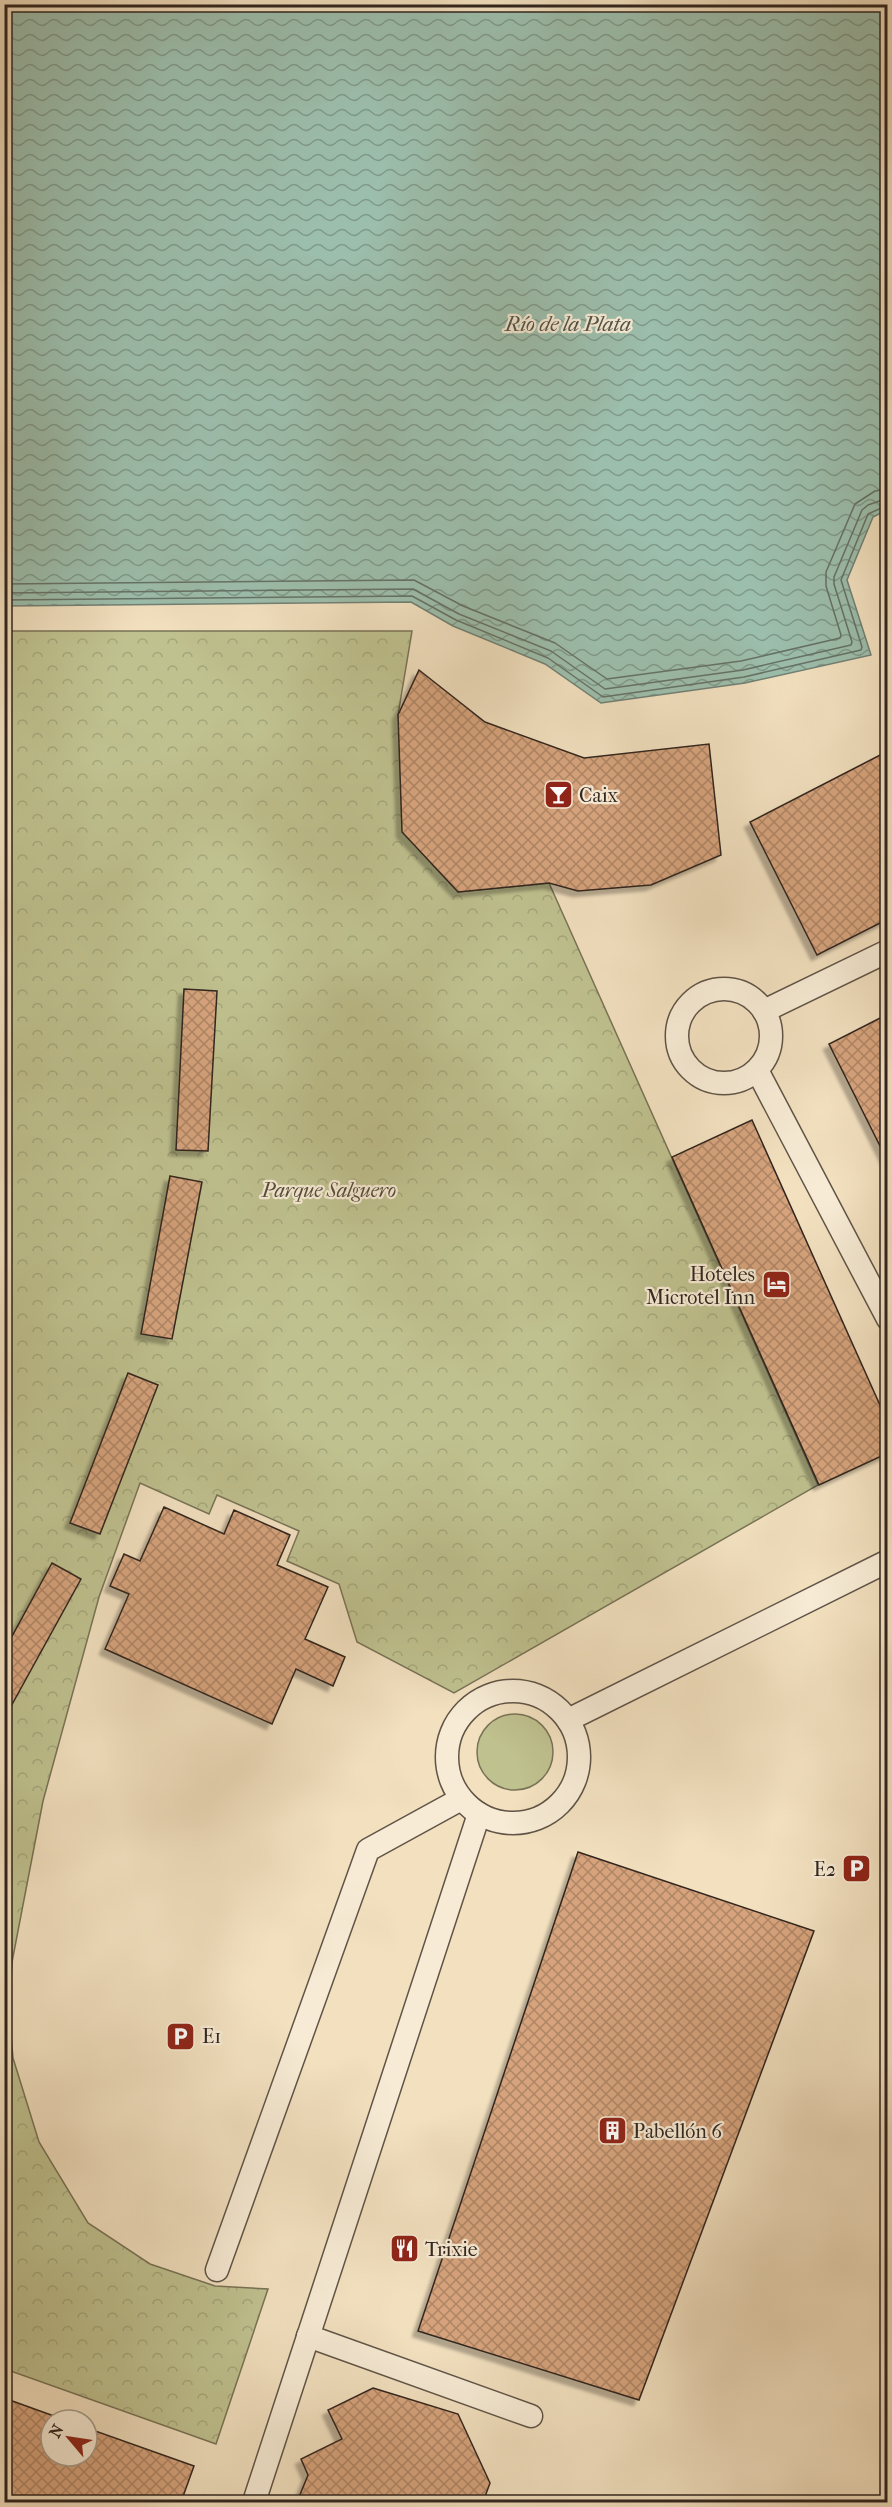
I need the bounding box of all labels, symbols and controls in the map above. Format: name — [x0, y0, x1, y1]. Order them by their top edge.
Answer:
water label: Río de la Plata — [503, 312, 631, 336]
bar icon: Caix — [542, 779, 574, 811]
place label: Caix — [579, 784, 619, 807]
park label: Parque Salguero — [261, 1179, 396, 1202]
place label: Hoteles Microtel Inn — [646, 1263, 755, 1309]
hotel icon: Hoteles Microtel Inn — [760, 1269, 792, 1301]
parking icon: E2 — [841, 1853, 873, 1885]
place label: E2 — [814, 1858, 836, 1881]
parking icon: E1 — [165, 2020, 197, 2052]
place label: E1 — [202, 2025, 221, 2048]
building icon: Pabellón 6 — [596, 2115, 628, 2147]
place label: Pabellón 6 — [633, 2120, 722, 2143]
restaurant icon: Trixie — [388, 2233, 420, 2265]
place label: Trixie — [425, 2238, 478, 2261]
north arrow — [39, 2408, 99, 2468]
text: N — [45, 2420, 68, 2441]

